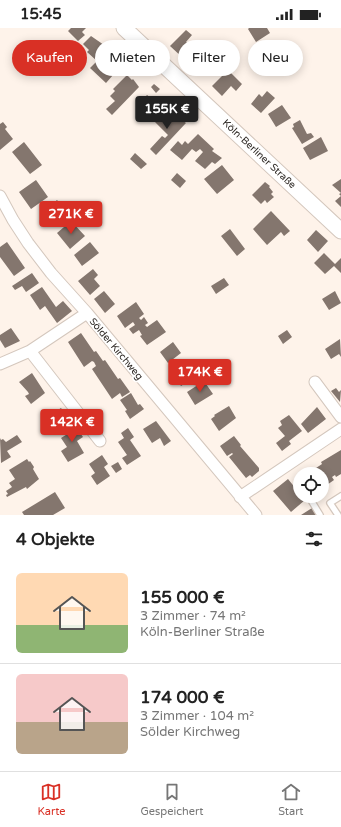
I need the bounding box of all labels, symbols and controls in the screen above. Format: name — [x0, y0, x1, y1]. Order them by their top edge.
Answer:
text: 15:45 — [20, 5, 62, 23]
chip: Kaufen — [12, 40, 87, 76]
chip: Mieten — [95, 40, 170, 76]
chip: Filter — [178, 40, 240, 76]
chip: Neu — [248, 40, 303, 76]
pin: 155K € — [134, 96, 200, 130]
text: 155K € — [144, 101, 190, 117]
street label: Köln-Berliner Straße — [220, 117, 298, 191]
pin: 271K € — [38, 201, 104, 235]
text: 271K € — [48, 206, 94, 222]
street label: Sölder Kirchweg — [87, 316, 145, 382]
pin: 174K € — [167, 359, 233, 393]
text: 174K € — [177, 364, 223, 380]
pin: 142K € — [39, 409, 105, 443]
text: 142K € — [49, 414, 95, 430]
map controls — [293, 467, 329, 503]
button: locate — [293, 467, 329, 503]
icon: filters — [303, 528, 325, 550]
text: 4 Objekte — [16, 529, 95, 550]
text: 155 000 € — [140, 587, 225, 608]
icon: home — [48, 589, 96, 637]
text: 3 Zimmer · 74 m² — [140, 608, 246, 624]
text: Köln-Berliner Straße — [140, 624, 265, 640]
text: 174 000 € — [140, 687, 225, 708]
icon: home — [48, 690, 96, 738]
text: 3 Zimmer · 104 m² — [140, 708, 254, 724]
text: Sölder Kirchweg — [140, 724, 240, 740]
tab: Karte — [37, 781, 66, 818]
tab: Gespeichert — [140, 781, 203, 818]
tab: Start — [278, 781, 304, 818]

